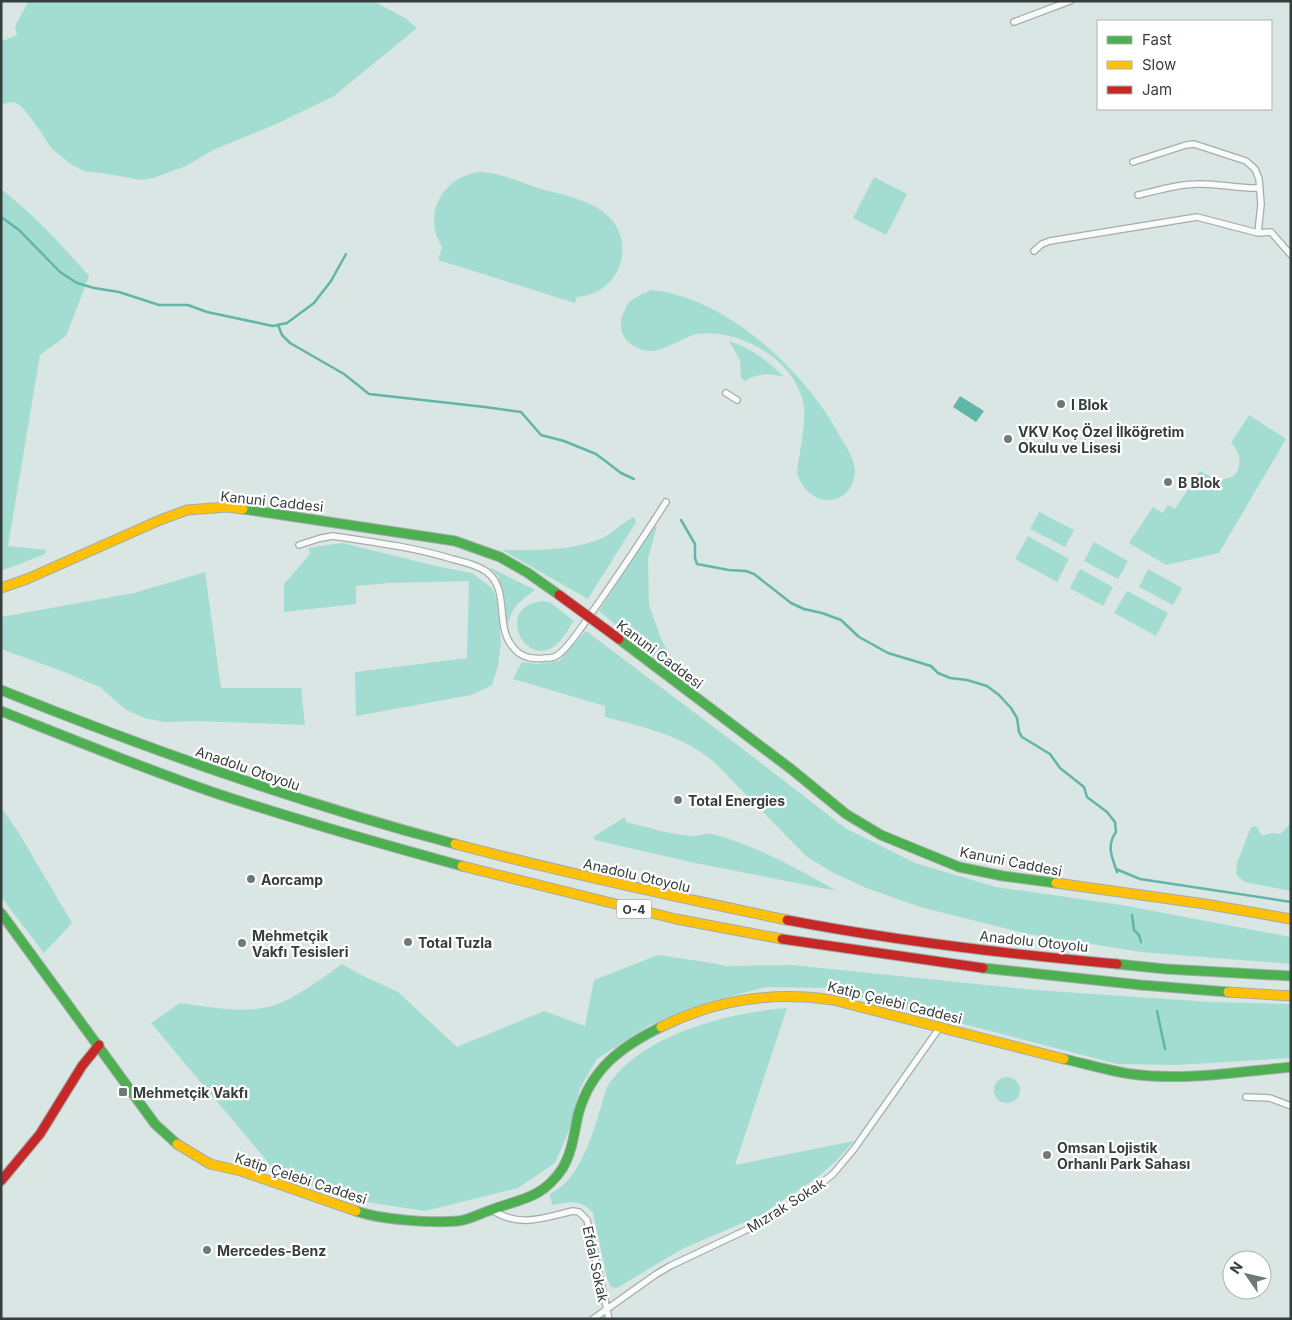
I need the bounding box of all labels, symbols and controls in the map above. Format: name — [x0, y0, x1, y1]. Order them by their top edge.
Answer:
legend — [1097, 20, 1272, 110]
text: Fast — [1142, 30, 1172, 49]
text: Slow — [1142, 55, 1176, 74]
text: Jam — [1142, 80, 1172, 99]
place label: I Blok — [1071, 396, 1109, 413]
marker: I Blok — [1055, 398, 1067, 410]
place label: VKV Koç Özel İlköğretim Okulu ve Lisesi — [1018, 422, 1184, 456]
marker: VKV Koç Özel İlköğretim Okulu ve Lisesi — [1002, 433, 1014, 445]
place label: B Blok — [1178, 474, 1221, 491]
marker: B Blok — [1162, 476, 1174, 488]
street label: Kanuni Caddesi — [220, 487, 324, 515]
street label: Kanuni Caddesi — [614, 616, 706, 692]
street label: Anadolu Otoyolu — [194, 742, 302, 794]
place label: Total Energies — [688, 792, 785, 809]
marker: Total Energies — [672, 794, 684, 806]
street label: Kanuni Caddesi — [959, 843, 1063, 879]
street label: Anadolu Otoyolu — [582, 854, 692, 896]
place label: Aorcamp — [261, 871, 323, 888]
marker: Aorcamp — [245, 873, 257, 885]
road number: O-4 — [616, 900, 652, 919]
place label: Mehmetçik Vakfı Tesisleri — [252, 927, 349, 960]
street label: Anadolu Otoyolu — [979, 927, 1089, 955]
place label: Total Tuzla — [418, 934, 492, 951]
marker: Total Tuzla — [402, 936, 414, 948]
marker: Mehmetçik Vakfı Tesisleri — [236, 937, 248, 949]
street label: Katip Çelebi Caddesi — [826, 977, 964, 1027]
place label: Mehmetçik Vakfı — [133, 1084, 248, 1101]
marker: Mehmetçik Vakfı — [117, 1086, 129, 1098]
place label: Omsan Lojistik Orhanlı Park Sahası — [1057, 1139, 1190, 1172]
street label: Katip Çelebi Caddesi — [233, 1149, 369, 1207]
marker: Omsan Lojistik Orhanlı Park Sahası — [1041, 1149, 1053, 1161]
street label: Mızrak Sokak — [744, 1174, 829, 1236]
street label: Efdal Sokak — [580, 1224, 612, 1304]
place label: Mercedes-Benz — [217, 1242, 326, 1259]
marker: Mercedes-Benz — [201, 1244, 213, 1256]
north arrow — [1222, 1250, 1272, 1300]
text: N — [1226, 1258, 1246, 1277]

